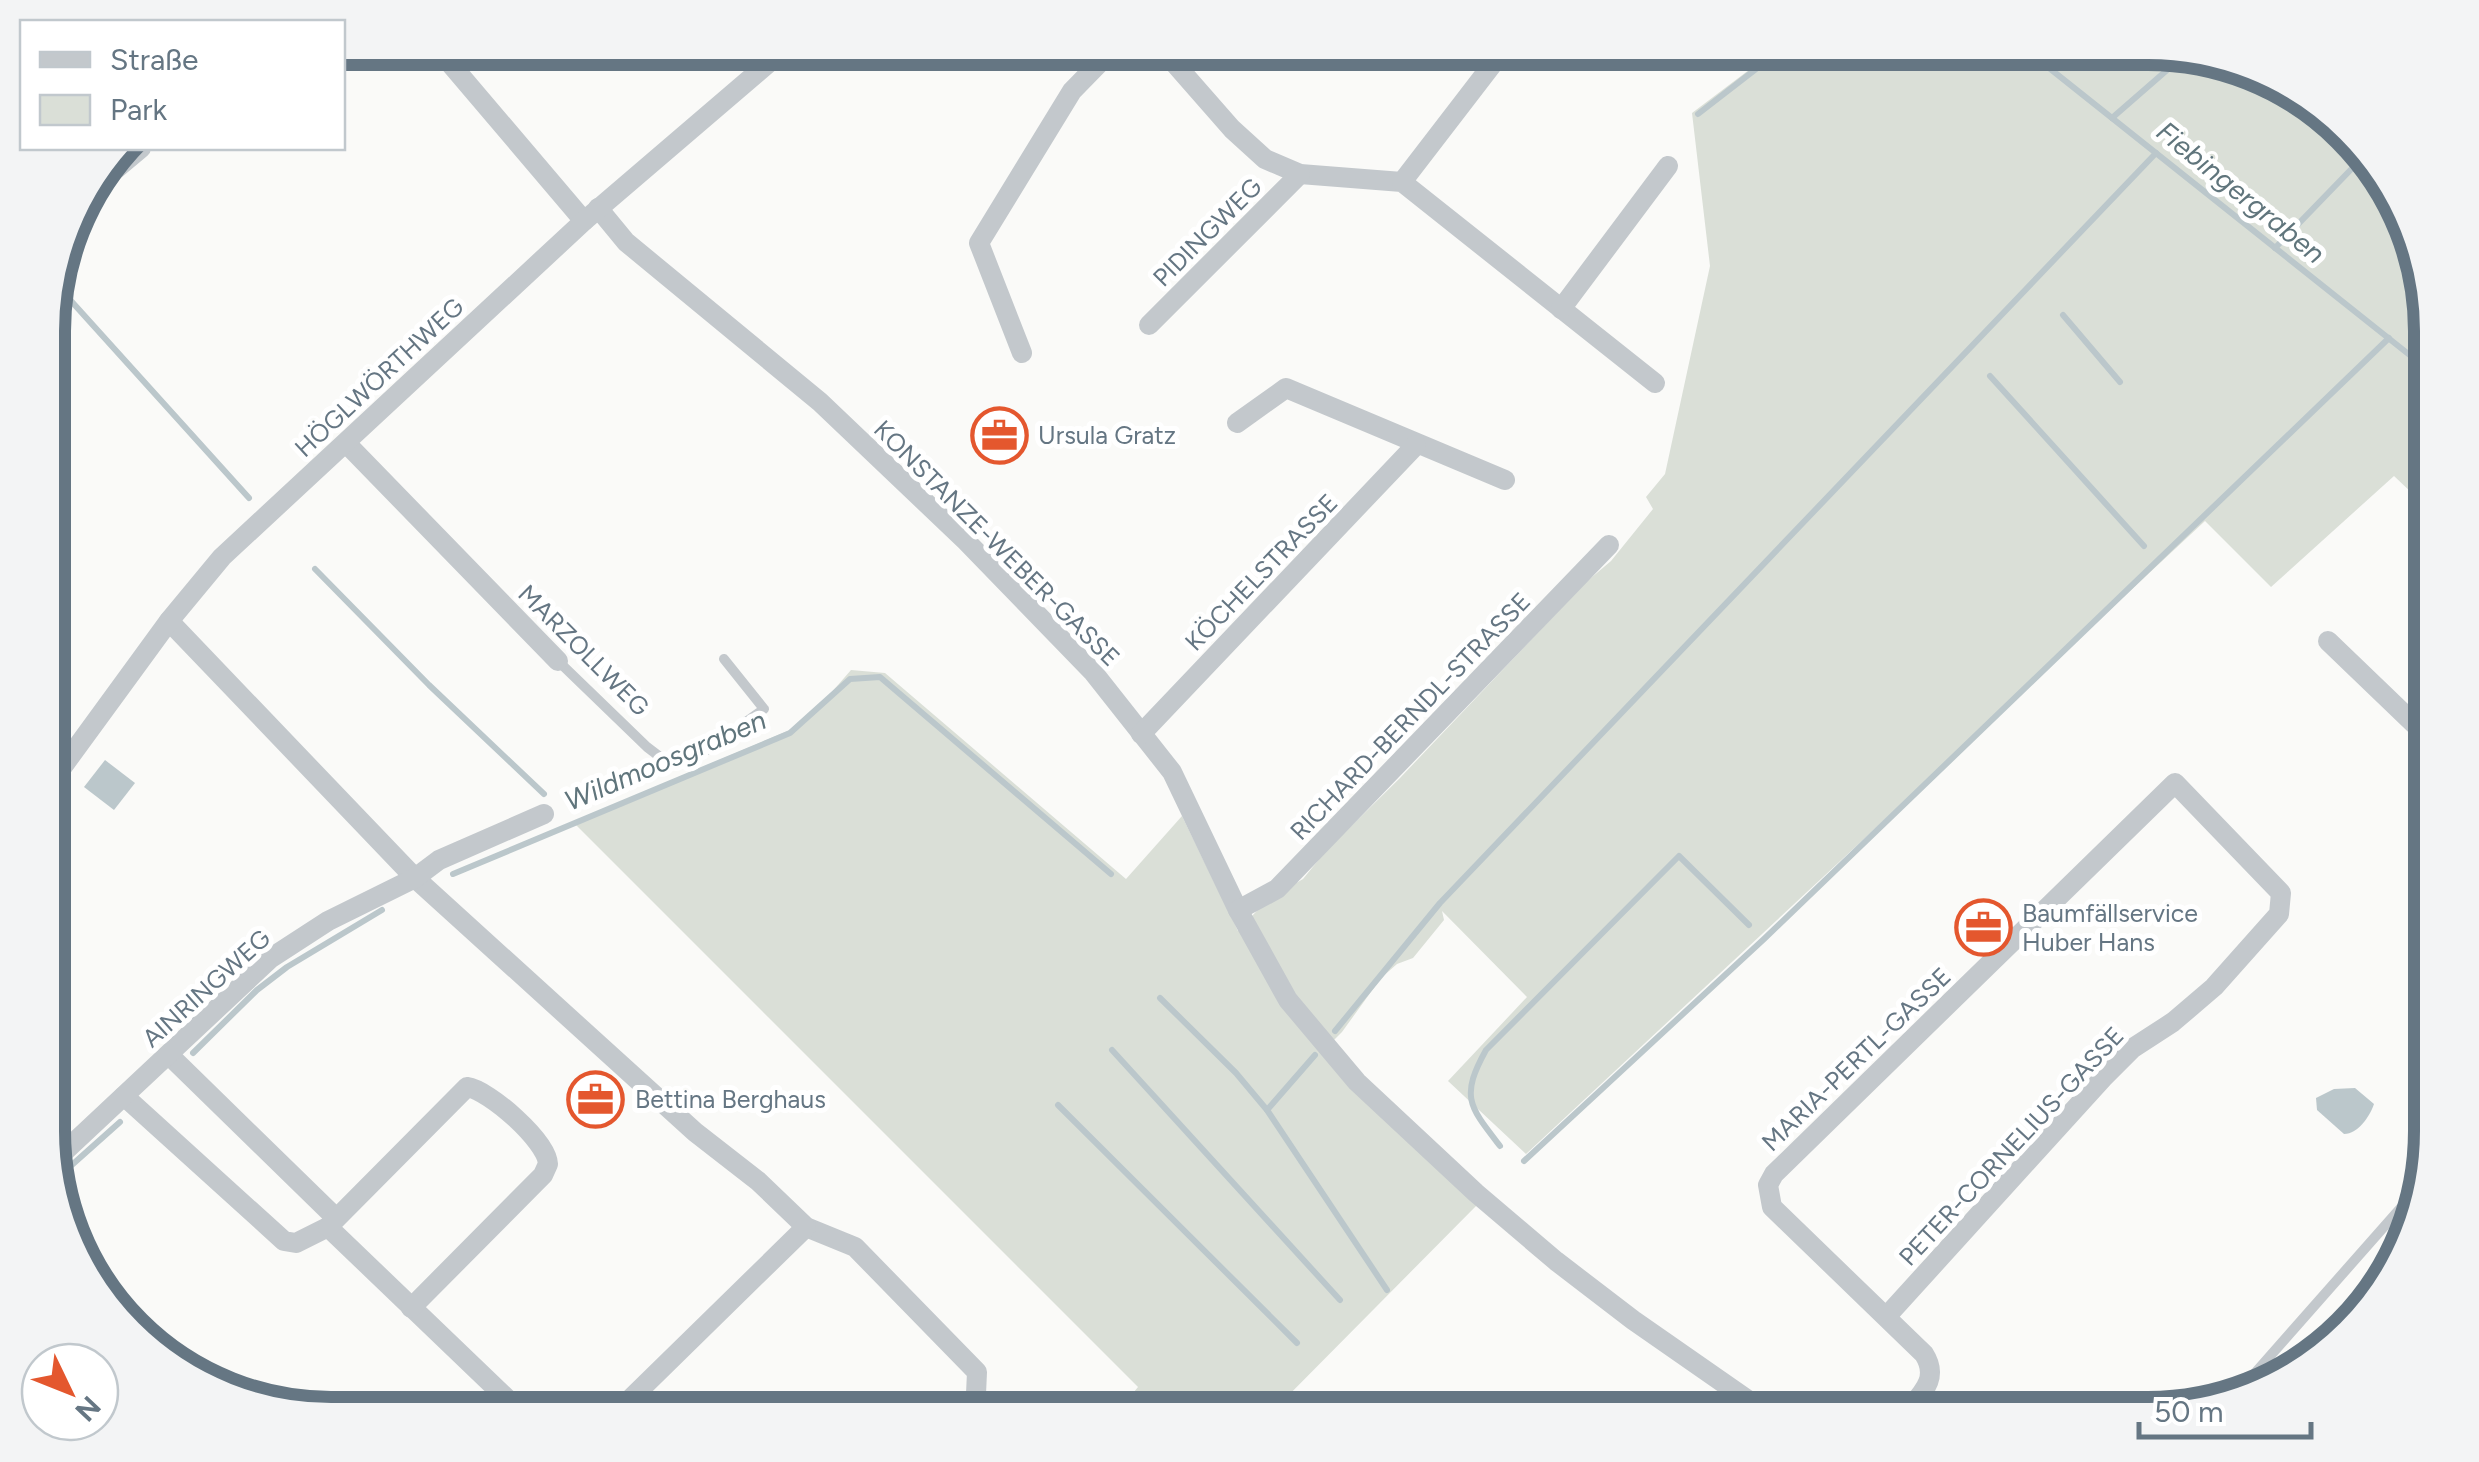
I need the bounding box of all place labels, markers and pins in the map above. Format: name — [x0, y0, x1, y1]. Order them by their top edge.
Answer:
office icon: Ursula Gratz — [969, 405, 1029, 465]
place label: Ursula Gratz — [1038, 420, 1176, 450]
office icon: Baumfällservice Huber Hans — [1953, 897, 2013, 957]
place label: Baumfällservice Huber Hans — [2022, 898, 2198, 957]
office icon: Bettina Berghaus — [566, 1069, 626, 1129]
place label: Bettina Berghaus — [635, 1084, 826, 1114]

